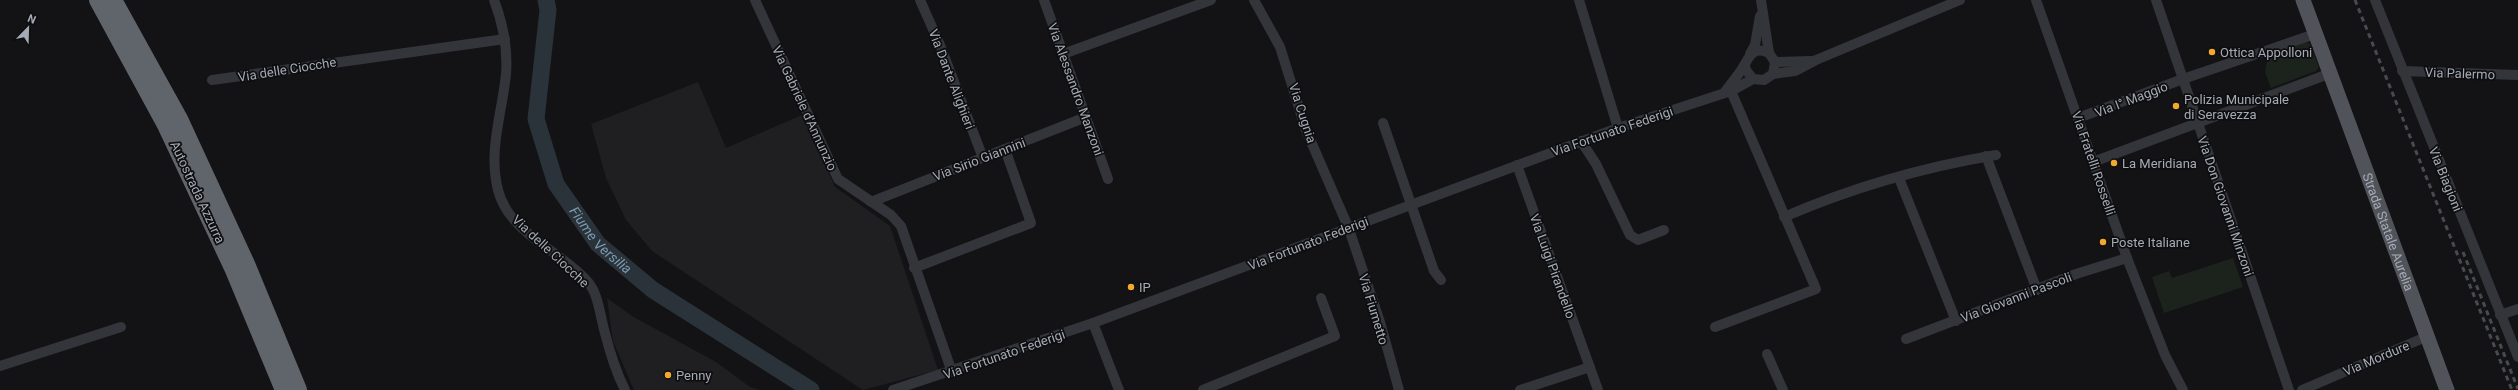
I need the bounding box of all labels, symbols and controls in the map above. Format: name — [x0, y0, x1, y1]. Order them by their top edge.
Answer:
north arrow — [8, 8, 48, 48]
text: N — [26, 12, 38, 27]
street label: Via Alessandro Manzoni — [1045, 21, 1107, 157]
street label: Via Dante Alighieri — [926, 27, 977, 131]
street label: Via Gabriele d'Annunzio — [769, 44, 840, 173]
place label: Ottica Appolloni — [2220, 45, 2312, 60]
marker: Ottica Appolloni — [2207, 47, 2217, 57]
street label: Via delle Ciocche — [237, 54, 337, 85]
street label: Via Palermo — [2425, 65, 2495, 82]
street label: Via I° Maggio — [2093, 79, 2170, 120]
street label: Via Cugnia — [1286, 81, 1319, 145]
place label: Polizia Municipale di Seravezza — [2184, 92, 2289, 122]
marker: Polizia Municipale di Seravezza — [2171, 101, 2181, 111]
street label: Via Fortunato Federigi — [1549, 104, 1675, 159]
street label: Via Fratelli Rosselli — [2069, 109, 2118, 217]
street label: Via Don Giovanni Minzoni — [2194, 134, 2257, 278]
street label: Via Sirio Giannini — [931, 135, 1028, 184]
street label: Autostrada Azzurra — [167, 139, 228, 246]
street label: Via Biagioni — [2426, 145, 2465, 214]
place label: La Meridiana — [2122, 156, 2197, 171]
marker: La Meridiana — [2109, 158, 2119, 168]
street label: Strada Statale Aurelia — [2359, 171, 2417, 293]
water label: Fiume Versilia — [566, 204, 635, 277]
street label: Via delle Ciocche — [509, 212, 592, 291]
street label: Via Luigi Pirandello — [1527, 212, 1578, 321]
street label: Via Fortunato Federigi — [1246, 214, 1370, 273]
place label: Poste Italiane — [2111, 235, 2190, 250]
marker: Poste Italiane — [2098, 237, 2108, 247]
street label: Via Giovanni Pascoli — [1959, 269, 2074, 326]
street label: Via Fiumetto — [1356, 272, 1391, 346]
place label: IP — [1139, 280, 1151, 295]
marker: IP — [1126, 282, 1136, 292]
street label: Via Fortunato Federigi — [941, 327, 1067, 382]
street label: Via Mordure — [2341, 338, 2412, 379]
place label: Penny — [676, 368, 712, 383]
marker: Penny — [663, 370, 673, 380]

